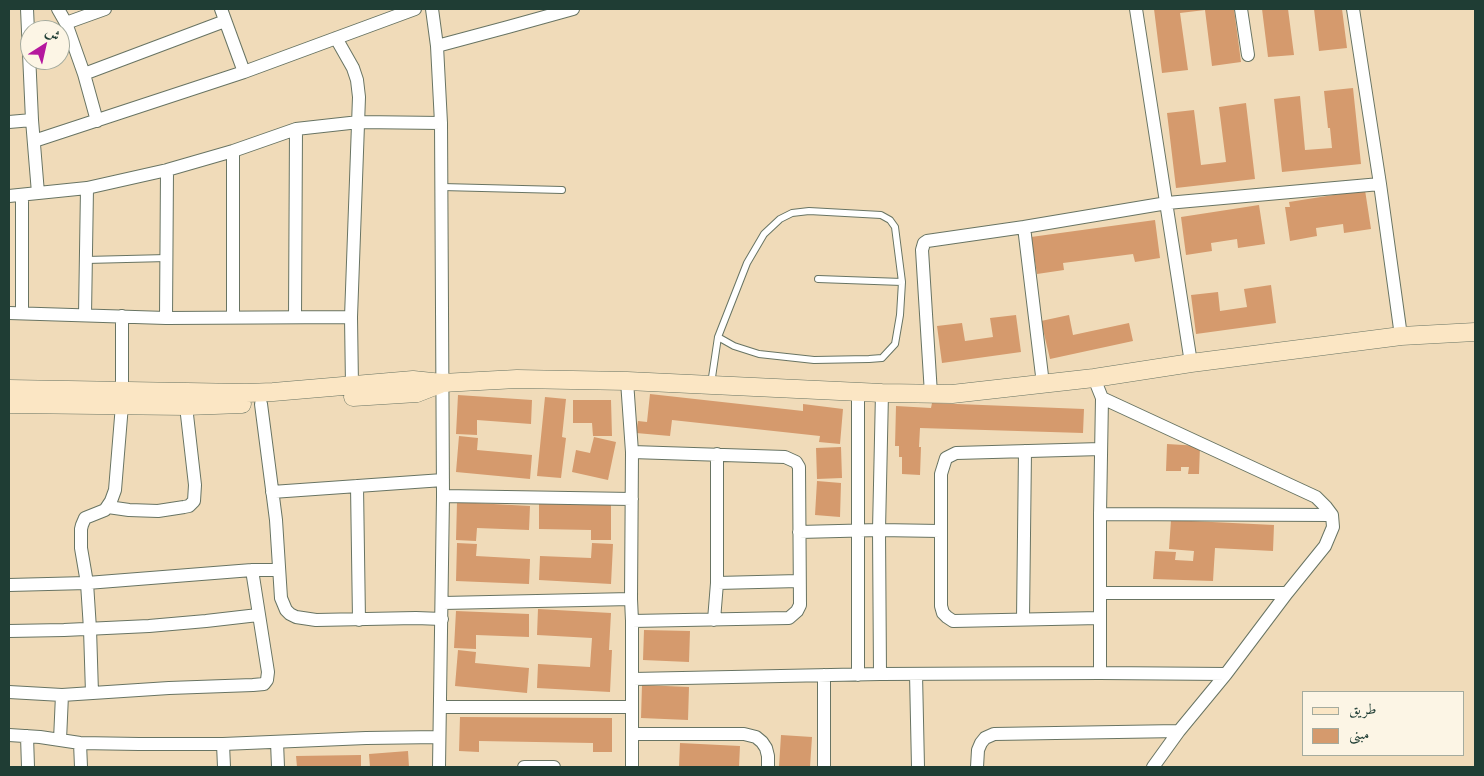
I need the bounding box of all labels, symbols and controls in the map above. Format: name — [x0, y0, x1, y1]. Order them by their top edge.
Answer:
north arrow — [20, 20, 70, 70]
text: ش — [42, 22, 64, 45]
legend — [1302, 691, 1464, 756]
text: طريق — [1349, 699, 1376, 718]
text: مبنى — [1349, 724, 1369, 743]

